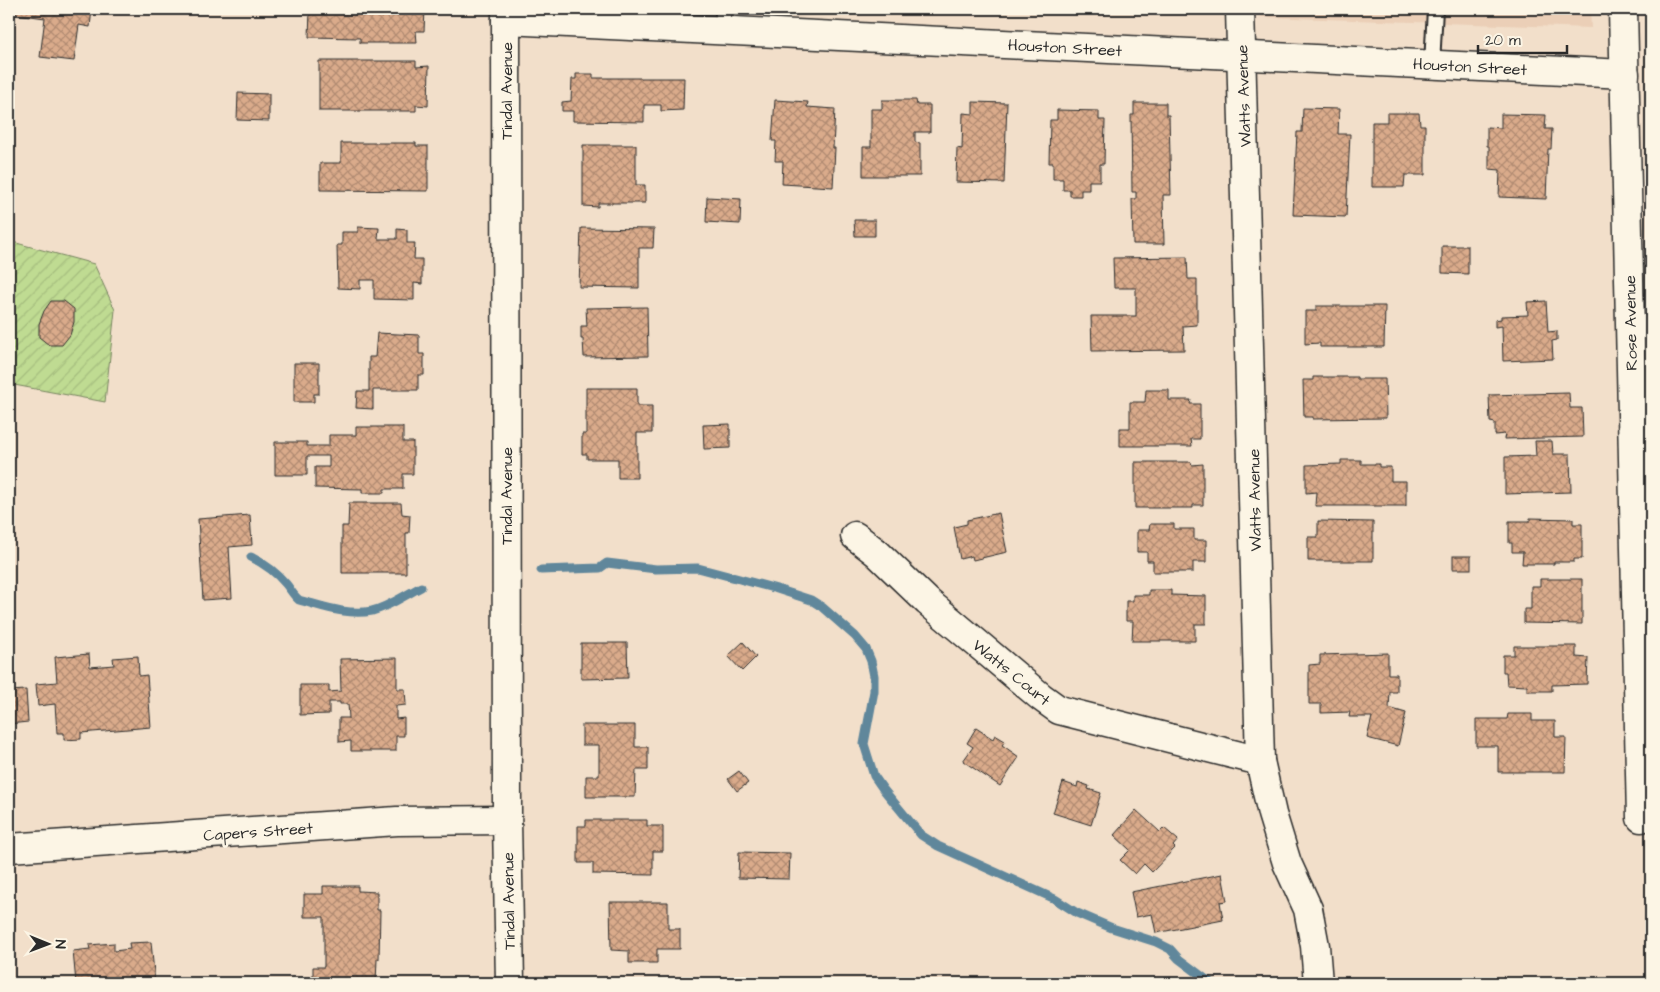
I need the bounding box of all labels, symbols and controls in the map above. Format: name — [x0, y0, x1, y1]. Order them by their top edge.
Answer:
scale bar — [1478, 22, 1566, 54]
text: 20 m — [1485, 30, 1521, 51]
street label: Houston Street — [1007, 34, 1123, 62]
street label: Tindal Avenue — [496, 42, 518, 140]
street label: Watts Avenue — [1231, 44, 1257, 148]
street label: Houston Street — [1412, 53, 1528, 81]
street label: Rose Avenue — [1619, 275, 1643, 371]
street label: Tindal Avenue — [496, 447, 518, 545]
street label: Watts Avenue — [1243, 448, 1267, 551]
street label: Watts Court — [968, 635, 1055, 711]
street label: Capers Street — [203, 817, 314, 847]
street label: Tindal Avenue — [497, 852, 521, 950]
north arrow — [22, 920, 72, 970]
text: N — [50, 940, 70, 949]

